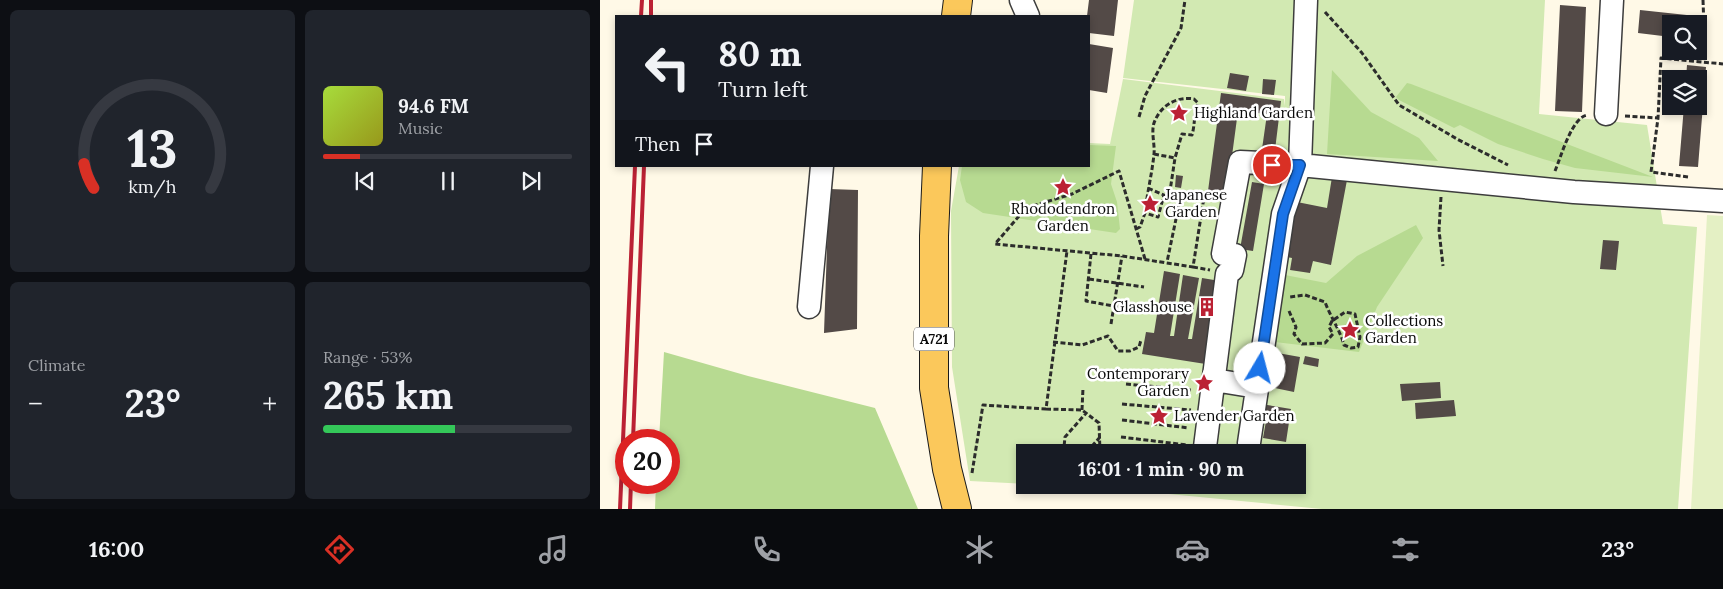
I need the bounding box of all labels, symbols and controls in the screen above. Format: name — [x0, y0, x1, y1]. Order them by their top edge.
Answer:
map controls — [1662, 15, 1707, 115]
button: search — [1662, 15, 1707, 60]
text: 80 m — [718, 31, 802, 76]
icon: left — [635, 35, 700, 100]
button: layers — [1662, 70, 1707, 115]
text: Turn left — [718, 75, 808, 103]
text: 94.6 FM — [398, 94, 469, 118]
place icon: Highland Garden — [1168, 102, 1190, 124]
place label: Highland Garden — [1194, 103, 1313, 122]
text: 13 — [127, 115, 178, 181]
text: Music — [398, 118, 443, 138]
icon: arrive — [690, 130, 718, 158]
text: Then — [635, 132, 680, 156]
pin — [1251, 144, 1293, 186]
icon: arrive — [1258, 151, 1286, 179]
icon: previous — [351, 167, 379, 195]
icon: pause — [434, 167, 462, 195]
icon: next — [517, 167, 545, 195]
text: km/h — [128, 175, 177, 198]
place icon: Rhododendron Garden — [1052, 176, 1074, 198]
place label: Japanese Garden — [1164, 185, 1227, 221]
place icon: Japanese Garden — [1139, 193, 1161, 215]
place label: Rhododendron Garden — [1011, 199, 1115, 235]
building icon: Glasshouse — [1196, 296, 1218, 318]
place label: Glasshouse — [1113, 297, 1192, 316]
place label: Collections Garden — [1365, 311, 1443, 347]
place icon: Collections Garden — [1339, 319, 1361, 341]
road number: A721 — [914, 328, 954, 350]
position arrow — [1233, 341, 1285, 393]
text: Range · 53% — [323, 347, 412, 367]
text: Climate — [28, 355, 85, 375]
place label: Contemporary Garden — [1087, 364, 1189, 400]
text: 265 km — [323, 371, 453, 419]
place icon: Contemporary Garden — [1193, 372, 1215, 394]
text: 23° — [124, 379, 181, 427]
text: − — [28, 386, 43, 422]
text: + — [262, 386, 277, 422]
place icon: Lavender Garden — [1148, 405, 1170, 427]
place label: Lavender Garden — [1174, 406, 1295, 425]
speed limit sign: 20 — [615, 429, 680, 494]
text: 16:01 · 1 min · 90 m — [1078, 457, 1244, 481]
icon: directions — [322, 532, 357, 567]
icon: music — [536, 532, 571, 567]
icon: phone — [749, 532, 784, 567]
icon: climate — [962, 532, 997, 567]
icon: car — [1175, 532, 1210, 567]
icon: filters — [1388, 532, 1423, 567]
text: 16:00 — [89, 535, 144, 563]
text: 23° — [1601, 535, 1634, 563]

